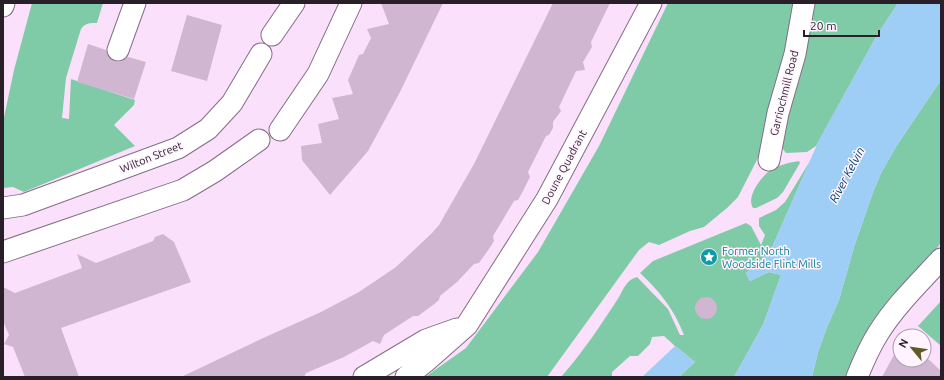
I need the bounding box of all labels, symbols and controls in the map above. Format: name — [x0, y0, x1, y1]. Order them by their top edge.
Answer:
scale bar — [804, 12, 879, 38]
text: 20 m — [810, 19, 837, 32]
street label: Garriochmill Road — [768, 49, 800, 137]
street label: Doune Quadrant — [539, 127, 589, 206]
street label: Wilton Street — [118, 139, 185, 175]
water label: River Kelvin — [826, 145, 867, 205]
place label: Former North Woodside Flint Mills — [722, 245, 821, 270]
place icon: Former North Woodside Flint Mills — [699, 247, 719, 267]
north arrow — [892, 328, 932, 368]
text: N — [896, 337, 910, 350]

